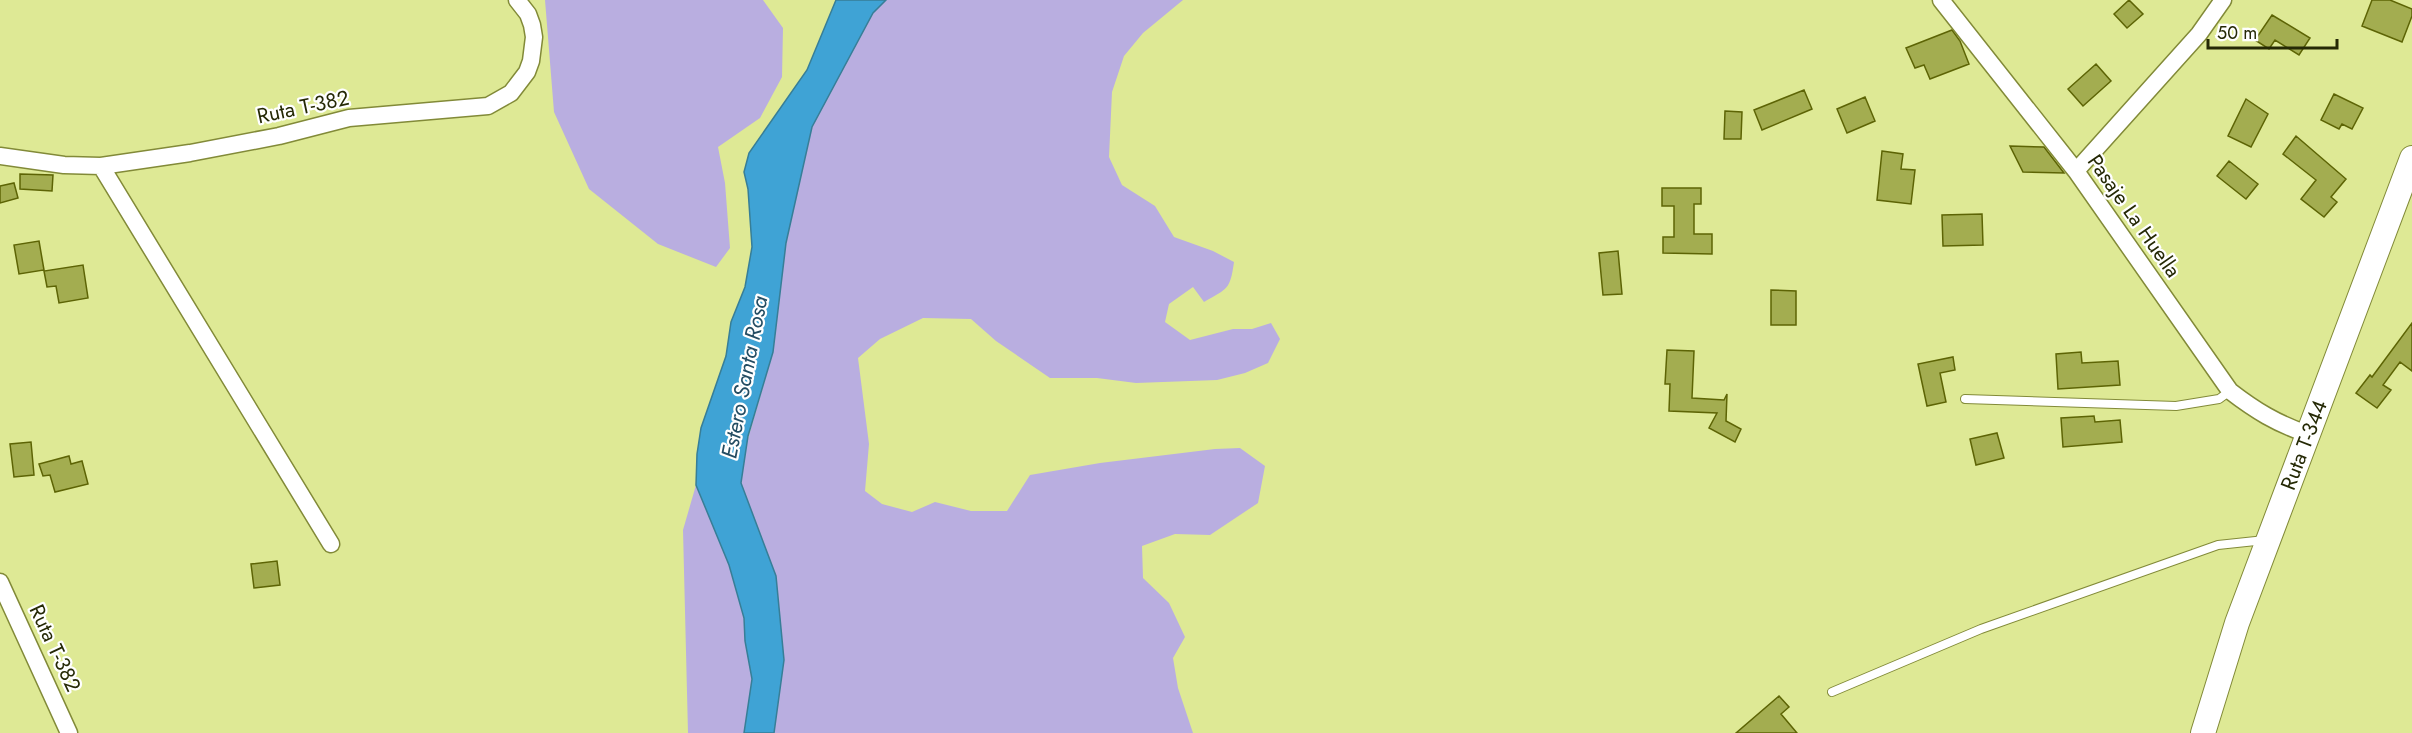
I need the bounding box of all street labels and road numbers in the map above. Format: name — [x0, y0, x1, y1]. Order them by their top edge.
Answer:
street label: Ruta T-382 — [254, 83, 352, 131]
street label: Pasaje La Huella — [2080, 148, 2188, 284]
street label: Ruta T-344 — [2273, 396, 2335, 494]
street label: Ruta T-382 — [22, 599, 88, 697]

